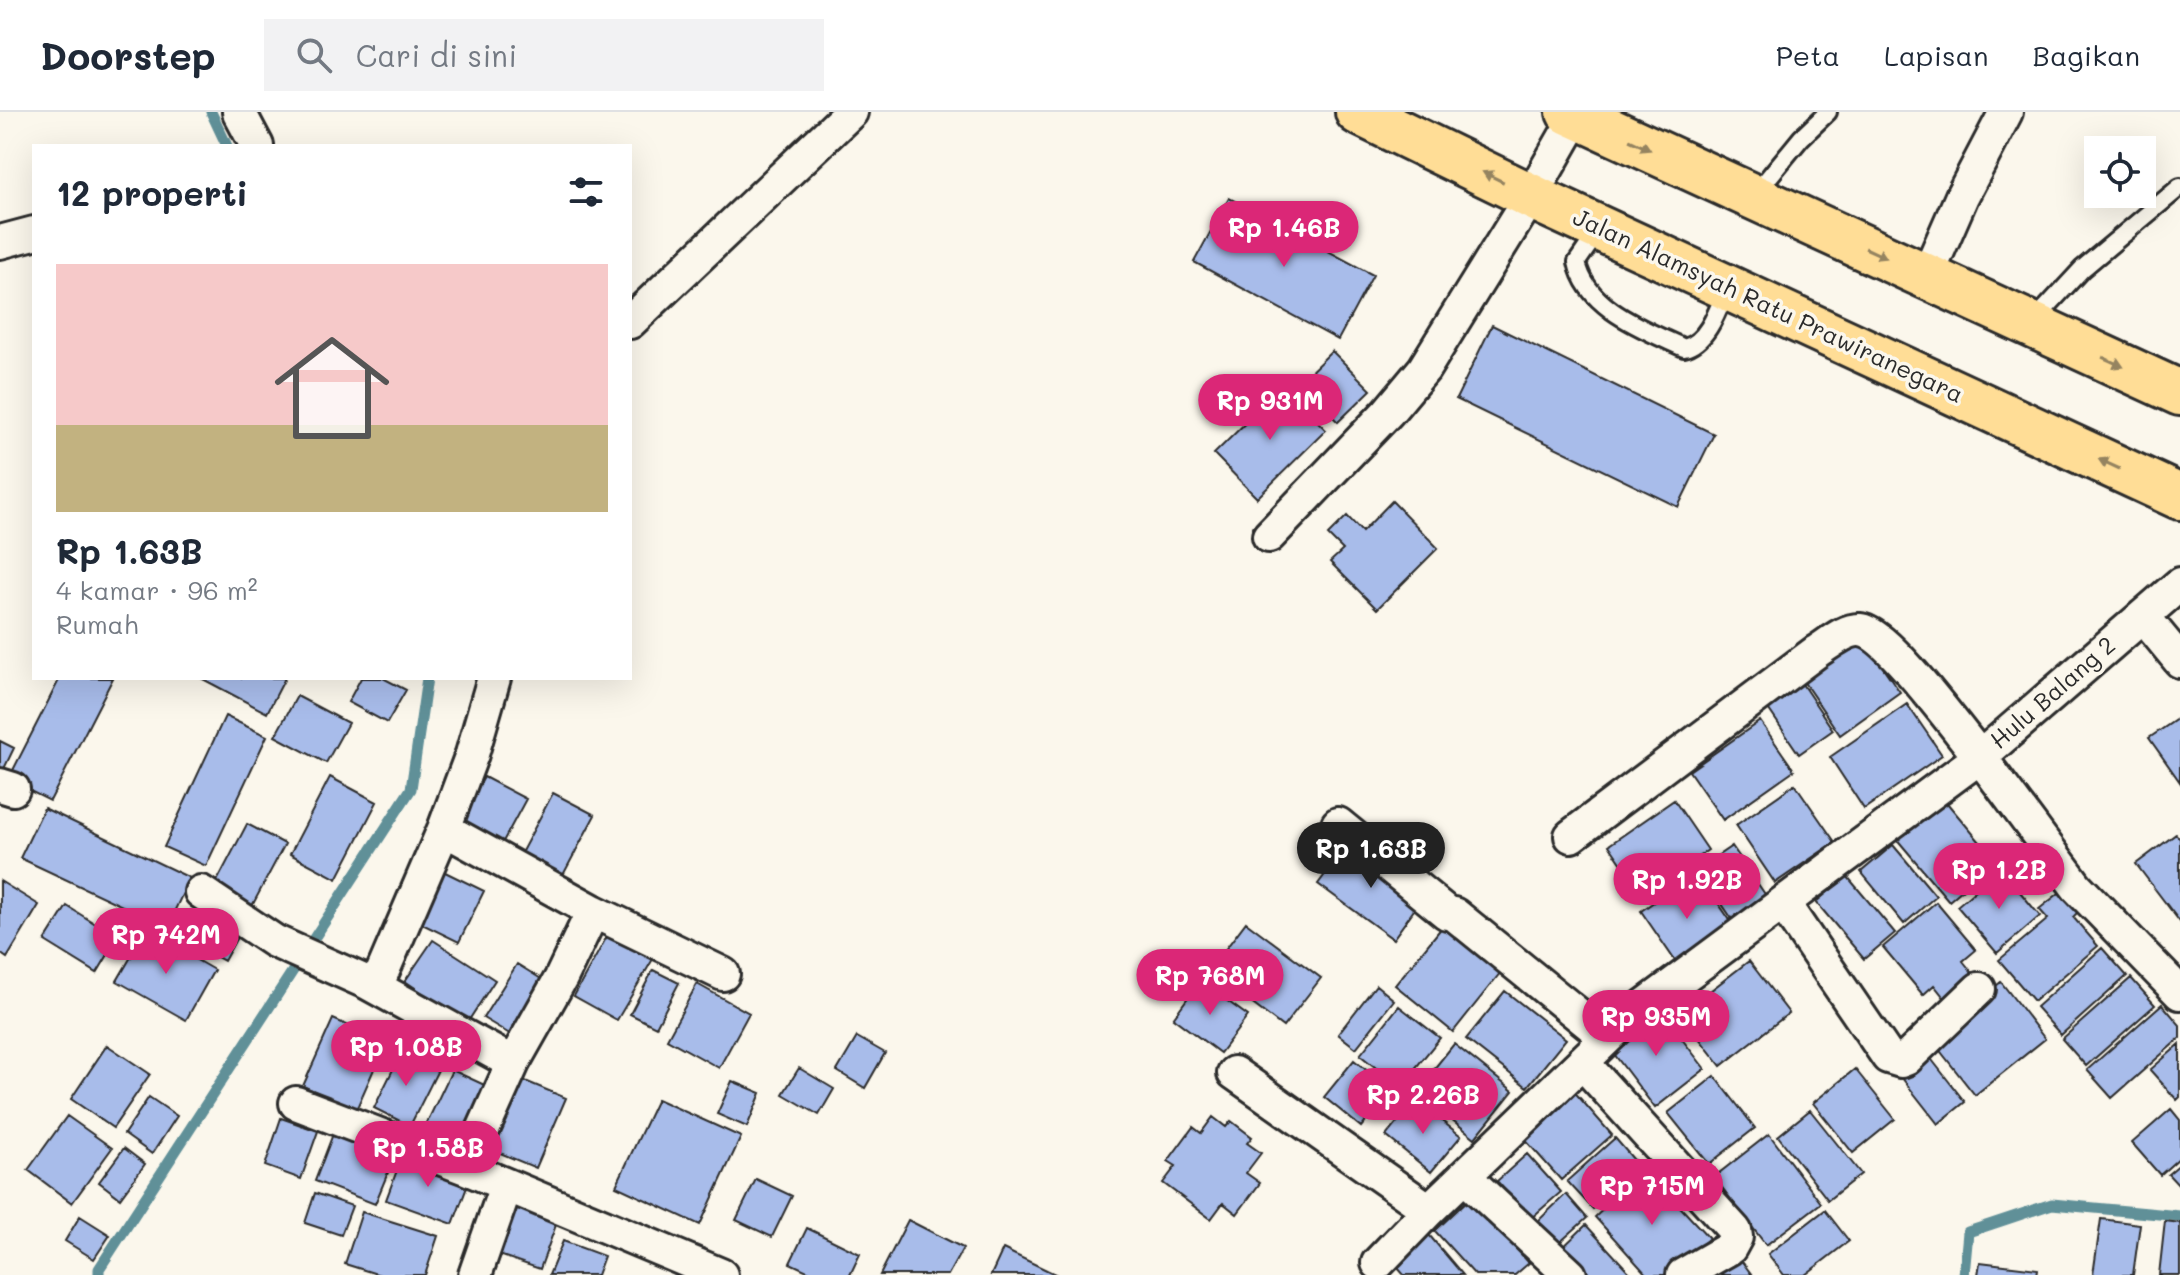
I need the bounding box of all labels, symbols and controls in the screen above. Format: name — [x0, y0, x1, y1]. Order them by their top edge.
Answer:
search box — [264, 19, 824, 91]
text: Doorstep — [40, 30, 216, 80]
icon: search — [292, 33, 336, 77]
text: Cari di sini — [356, 35, 517, 75]
text: Peta — [1776, 37, 1840, 73]
text: Lapisan — [1884, 37, 1989, 73]
text: Bagikan — [2033, 37, 2140, 73]
map controls — [2084, 136, 2156, 208]
button: locate — [2084, 136, 2156, 208]
one-way arrow — [1628, 138, 1652, 151]
text: 12 properti — [56, 170, 248, 215]
icon: filters — [564, 170, 608, 214]
one-way arrow — [1481, 171, 1504, 184]
street label: Jalan Alamsyah Ratu Prawiranegara — [1568, 200, 1969, 409]
pin: Rp 1.46B — [1201, 201, 1367, 269]
text: Rp 1.46B — [1228, 210, 1341, 244]
one-way arrow — [1865, 246, 1888, 260]
icon: home — [260, 316, 404, 460]
one-way arrow — [2101, 355, 2124, 369]
pin: Rp 931M — [1196, 374, 1344, 442]
text: Rp 931M — [1216, 383, 1324, 417]
one-way arrow — [2097, 457, 2121, 471]
text: Rp 1.63B — [56, 528, 203, 573]
text: 4 kamar · 96 m² — [56, 573, 257, 607]
text: Rumah — [56, 607, 138, 641]
street label: Hulu Balang 2 — [1983, 629, 2121, 755]
pin: Rp 1.63B — [1288, 822, 1454, 890]
text: Rp 1.63B — [1315, 831, 1427, 865]
pin: Rp 1.2B — [1925, 843, 2073, 911]
text: Rp 1.2B — [1951, 852, 2047, 886]
pin: Rp 1.92B — [1604, 853, 1770, 921]
text: Rp 1.92B — [1632, 862, 1742, 896]
pin: Rp 742M — [92, 908, 240, 976]
text: Rp 742M — [111, 917, 221, 951]
pin: Rp 768M — [1136, 949, 1284, 1017]
text: Rp 768M — [1154, 958, 1266, 992]
pin: Rp 935M — [1582, 990, 1730, 1058]
text: Rp 935M — [1600, 999, 1712, 1033]
pin: Rp 1.08B — [323, 1020, 489, 1088]
text: Rp 1.08B — [349, 1029, 463, 1063]
pin: Rp 2.26B — [1340, 1068, 1506, 1136]
text: Rp 2.26B — [1366, 1077, 1480, 1111]
pin: Rp 1.58B — [345, 1121, 511, 1189]
text: Rp 1.58B — [372, 1130, 484, 1164]
pin: Rp 715M — [1578, 1159, 1726, 1227]
text: Rp 715M — [1599, 1168, 1705, 1202]

